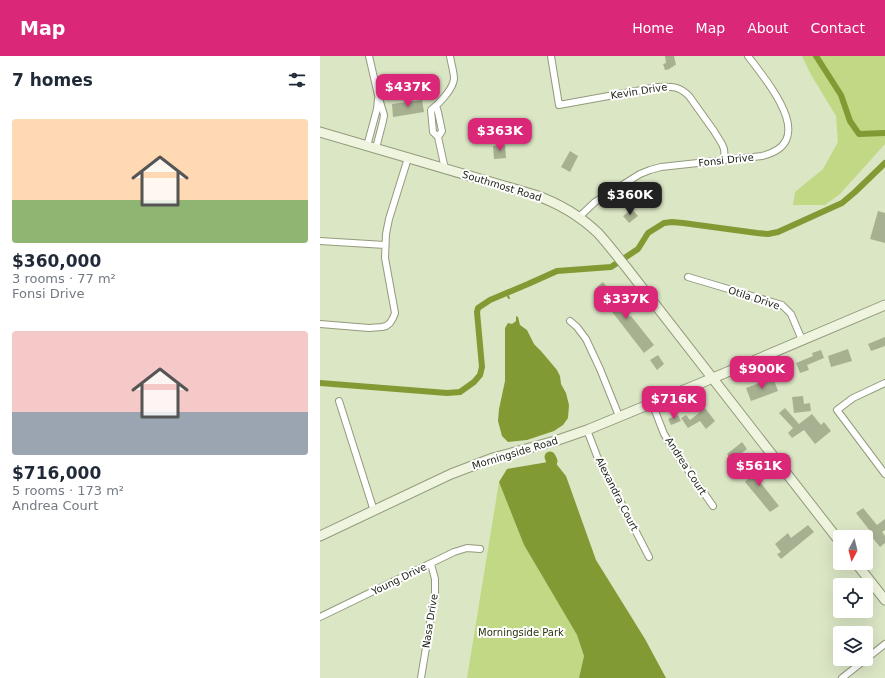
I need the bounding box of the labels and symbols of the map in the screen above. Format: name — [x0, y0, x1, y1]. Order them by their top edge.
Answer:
pin: $437K — [380, 74, 436, 108]
street label: Kevin Drive — [610, 81, 668, 101]
pin: $363K — [472, 118, 528, 152]
street label: Fonsi Drive — [698, 152, 754, 168]
street label: Southmost Road — [461, 169, 543, 203]
pin: $360K — [602, 182, 658, 216]
street label: Otila Drive — [727, 285, 781, 311]
pin: $337K — [598, 286, 654, 320]
pin: $900K — [734, 356, 790, 390]
pin: $716K — [646, 386, 702, 420]
street label: Morningside Road — [471, 435, 559, 471]
street label: Andrea Court — [663, 435, 709, 497]
pin: $561K — [731, 453, 787, 487]
street label: Alexandra Court — [594, 455, 640, 533]
north arrow — [833, 530, 873, 570]
street label: Young Drive — [369, 561, 428, 597]
street label: Nasa Drive — [420, 593, 440, 649]
park label: Morningside Park — [478, 627, 564, 638]

